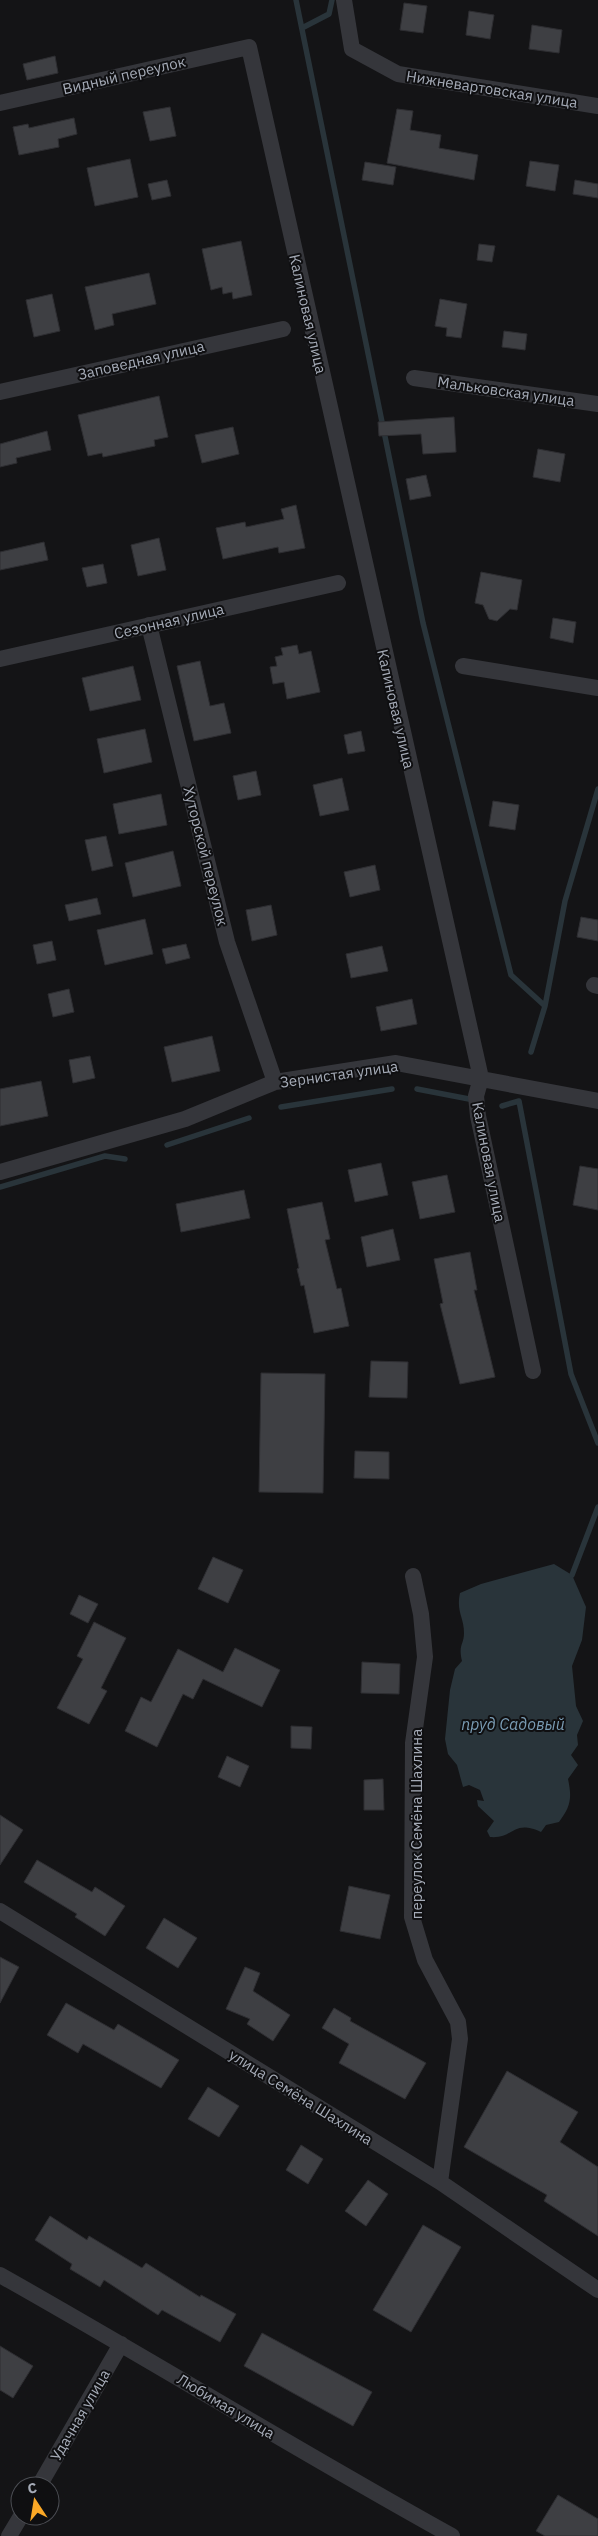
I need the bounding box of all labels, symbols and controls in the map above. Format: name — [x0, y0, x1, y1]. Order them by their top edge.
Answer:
street label: Видный переулок — [61, 52, 187, 98]
street label: Нижневартовская улица — [405, 66, 579, 112]
street label: Калиновая улица — [285, 252, 331, 376]
street label: Заповедная улица — [76, 336, 206, 384]
street label: Мальковская улица — [436, 372, 576, 410]
street label: Сезонная улица — [112, 599, 226, 643]
street label: Калиновая улица — [373, 647, 419, 771]
street label: Хуторской переулок — [179, 784, 233, 928]
street label: Зернистая улица — [279, 1056, 399, 1092]
street label: Калиновая улица — [468, 1100, 510, 1224]
water label: пруд Садовый — [461, 1714, 565, 1734]
street label: переулок Семёна Шахлина — [407, 1729, 426, 1919]
street label: улица Семёна Шахлина — [226, 2045, 376, 2149]
street label: Удачная улица — [46, 2366, 114, 2464]
street label: Любимая улица — [174, 2369, 278, 2443]
north arrow — [10, 2476, 60, 2526]
text: С — [26, 2479, 39, 2498]

